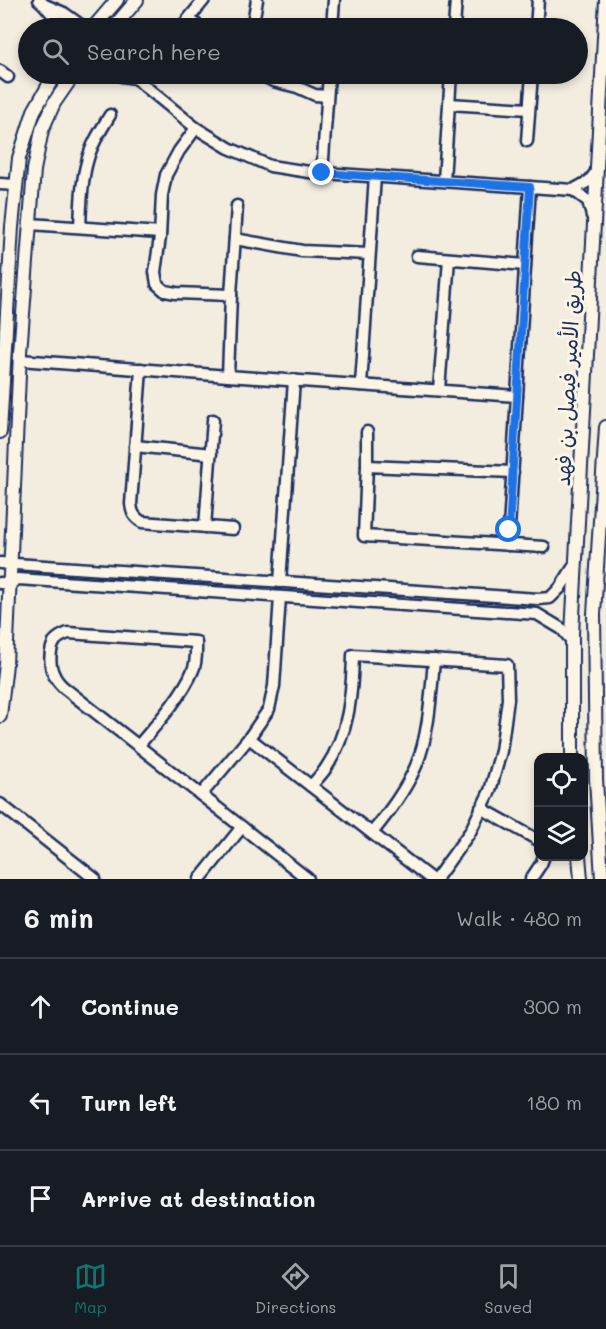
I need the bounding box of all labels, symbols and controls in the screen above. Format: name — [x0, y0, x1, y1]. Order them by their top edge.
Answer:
search box — [18, 18, 588, 84]
icon: search — [39, 35, 72, 68]
text: Search here — [87, 37, 221, 66]
route end — [308, 159, 334, 185]
street label: طريق الأمير فيصل بن فهد — [548, 269, 587, 487]
route start — [495, 516, 521, 542]
map controls — [534, 753, 588, 861]
button: locate — [534, 753, 588, 807]
button: layers — [534, 807, 588, 861]
text: 6 min — [24, 901, 93, 935]
text: Walk · 480 m — [456, 905, 582, 931]
icon: ahead — [24, 990, 57, 1023]
text: Continue — [81, 992, 179, 1021]
text: 300 m — [523, 993, 582, 1019]
icon: left — [24, 1086, 57, 1119]
text: Turn left — [81, 1088, 177, 1117]
text: 180 m — [526, 1089, 582, 1115]
icon: arrive — [24, 1182, 57, 1215]
text: Arrive at destination — [81, 1184, 316, 1213]
tab: Map — [74, 1260, 107, 1317]
tab: Directions — [255, 1260, 336, 1317]
tab: Saved — [484, 1260, 532, 1317]

